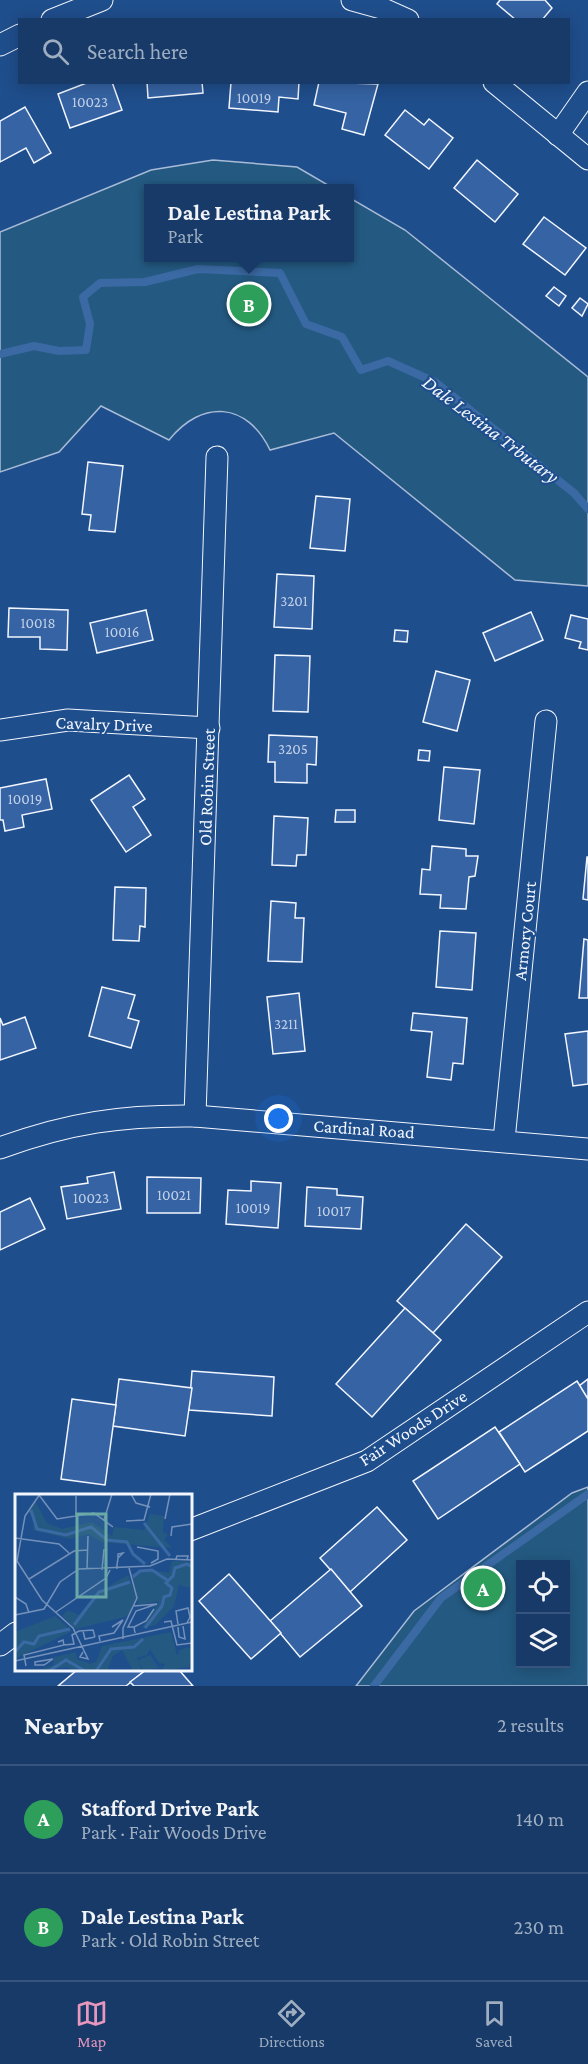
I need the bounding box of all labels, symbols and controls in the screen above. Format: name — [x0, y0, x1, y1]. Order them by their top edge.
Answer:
search box — [18, 18, 570, 84]
icon: search — [39, 35, 72, 68]
text: Search here — [87, 39, 188, 64]
house number: 10019 — [237, 90, 271, 106]
house number: 10023 — [72, 94, 108, 110]
popup — [144, 184, 354, 262]
text: Dale Lestina Park — [168, 200, 330, 225]
text: Park — [168, 225, 203, 247]
pin: B — [230, 282, 268, 326]
water label: Dale Lestina Trbutary — [418, 371, 563, 488]
house number: 3201 — [280, 593, 308, 609]
house number: 10018 — [21, 615, 56, 631]
house number: 10016 — [105, 624, 139, 640]
street label: Cavalry Drive — [55, 712, 153, 736]
street label: Old Robin Street — [195, 727, 219, 846]
house number: 3205 — [278, 741, 308, 757]
house number: 10019 — [8, 791, 42, 807]
street label: Armory Court — [510, 879, 540, 982]
house number: 3211 — [274, 1016, 298, 1032]
your location — [264, 1104, 293, 1133]
street label: Cardinal Road — [313, 1115, 416, 1143]
house number: 10021 — [157, 1187, 191, 1203]
house number: 10023 — [73, 1190, 109, 1206]
house number: 10019 — [236, 1200, 270, 1216]
house number: 10017 — [317, 1203, 351, 1219]
street label: Fair Woods Drive — [356, 1386, 471, 1470]
inset map — [15, 1494, 192, 1671]
map controls — [516, 1560, 570, 1668]
button: locate — [516, 1560, 570, 1614]
pin: A — [464, 1566, 502, 1610]
button: layers — [516, 1614, 570, 1668]
text: Nearby — [24, 1711, 103, 1740]
text: 2 results — [497, 1714, 564, 1736]
text: Stafford Drive Park — [81, 1796, 259, 1821]
text: A — [38, 1808, 49, 1830]
text: 140 m — [516, 1808, 564, 1830]
text: Park · Fair Woods Drive — [81, 1821, 267, 1843]
text: Dale Lestina Park — [81, 1904, 244, 1929]
text: B — [38, 1916, 49, 1938]
text: 230 m — [514, 1916, 564, 1938]
text: Park · Old Robin Street — [81, 1929, 259, 1951]
tab: Map — [75, 1997, 108, 2050]
tab: Directions — [259, 1997, 325, 2050]
tab: Saved — [475, 1997, 513, 2050]

